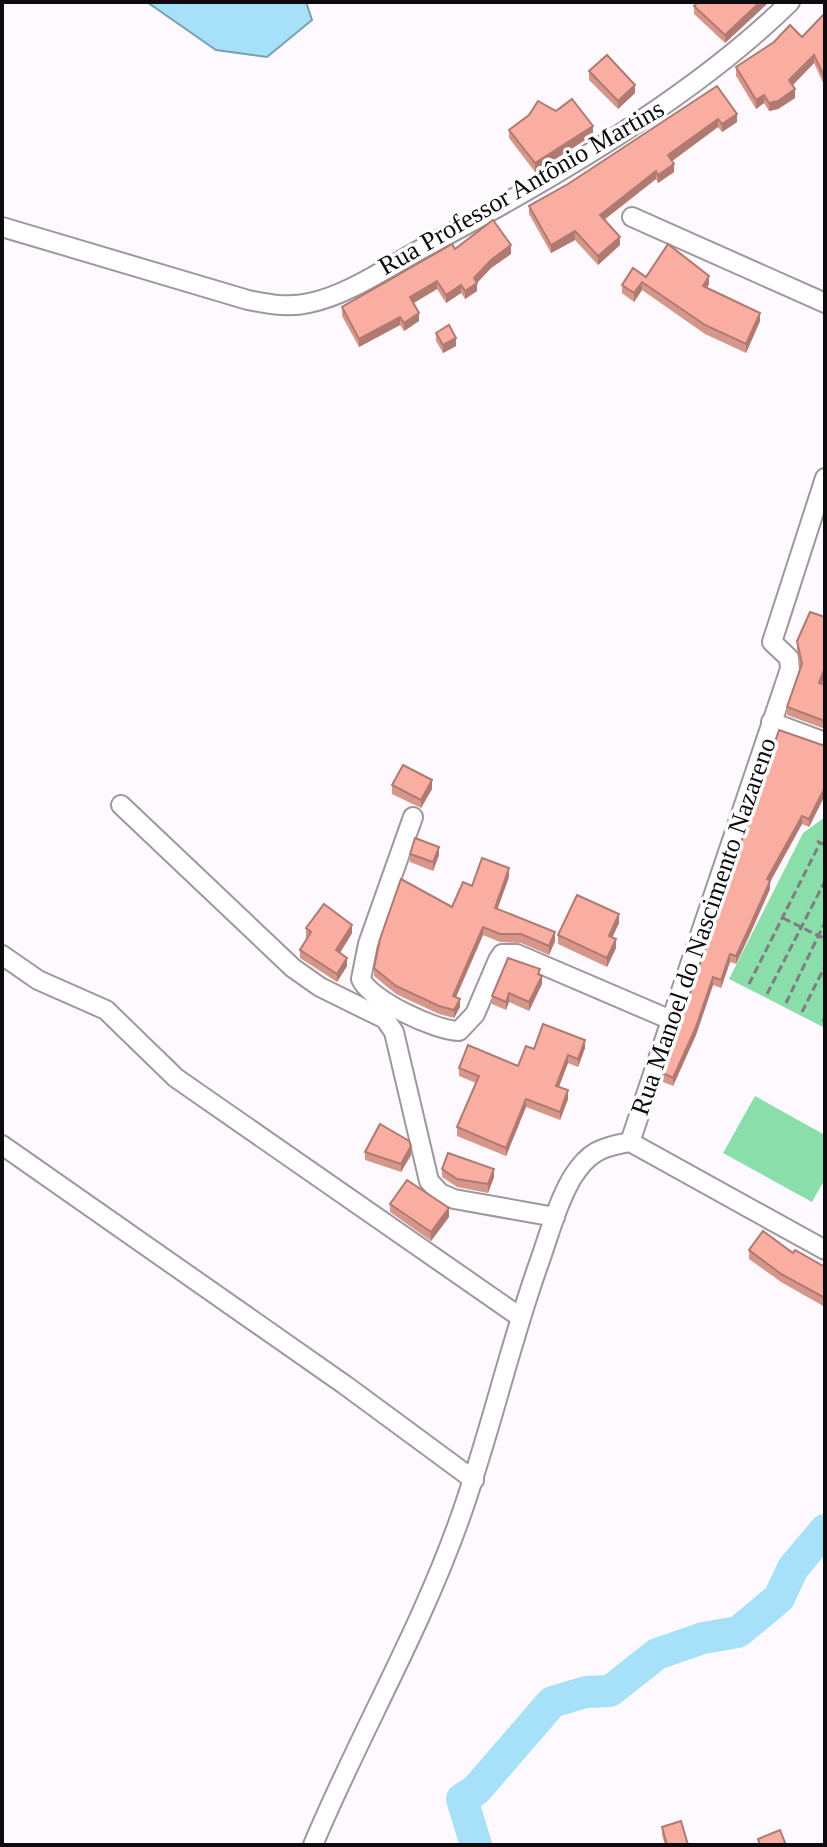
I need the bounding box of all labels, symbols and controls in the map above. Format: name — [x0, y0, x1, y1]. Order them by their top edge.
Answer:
street label: Rua Professor Antônio Martins — [374, 94, 669, 281]
street label: Rua Manoel do Nascimento Nazareno — [625, 734, 782, 1119]

